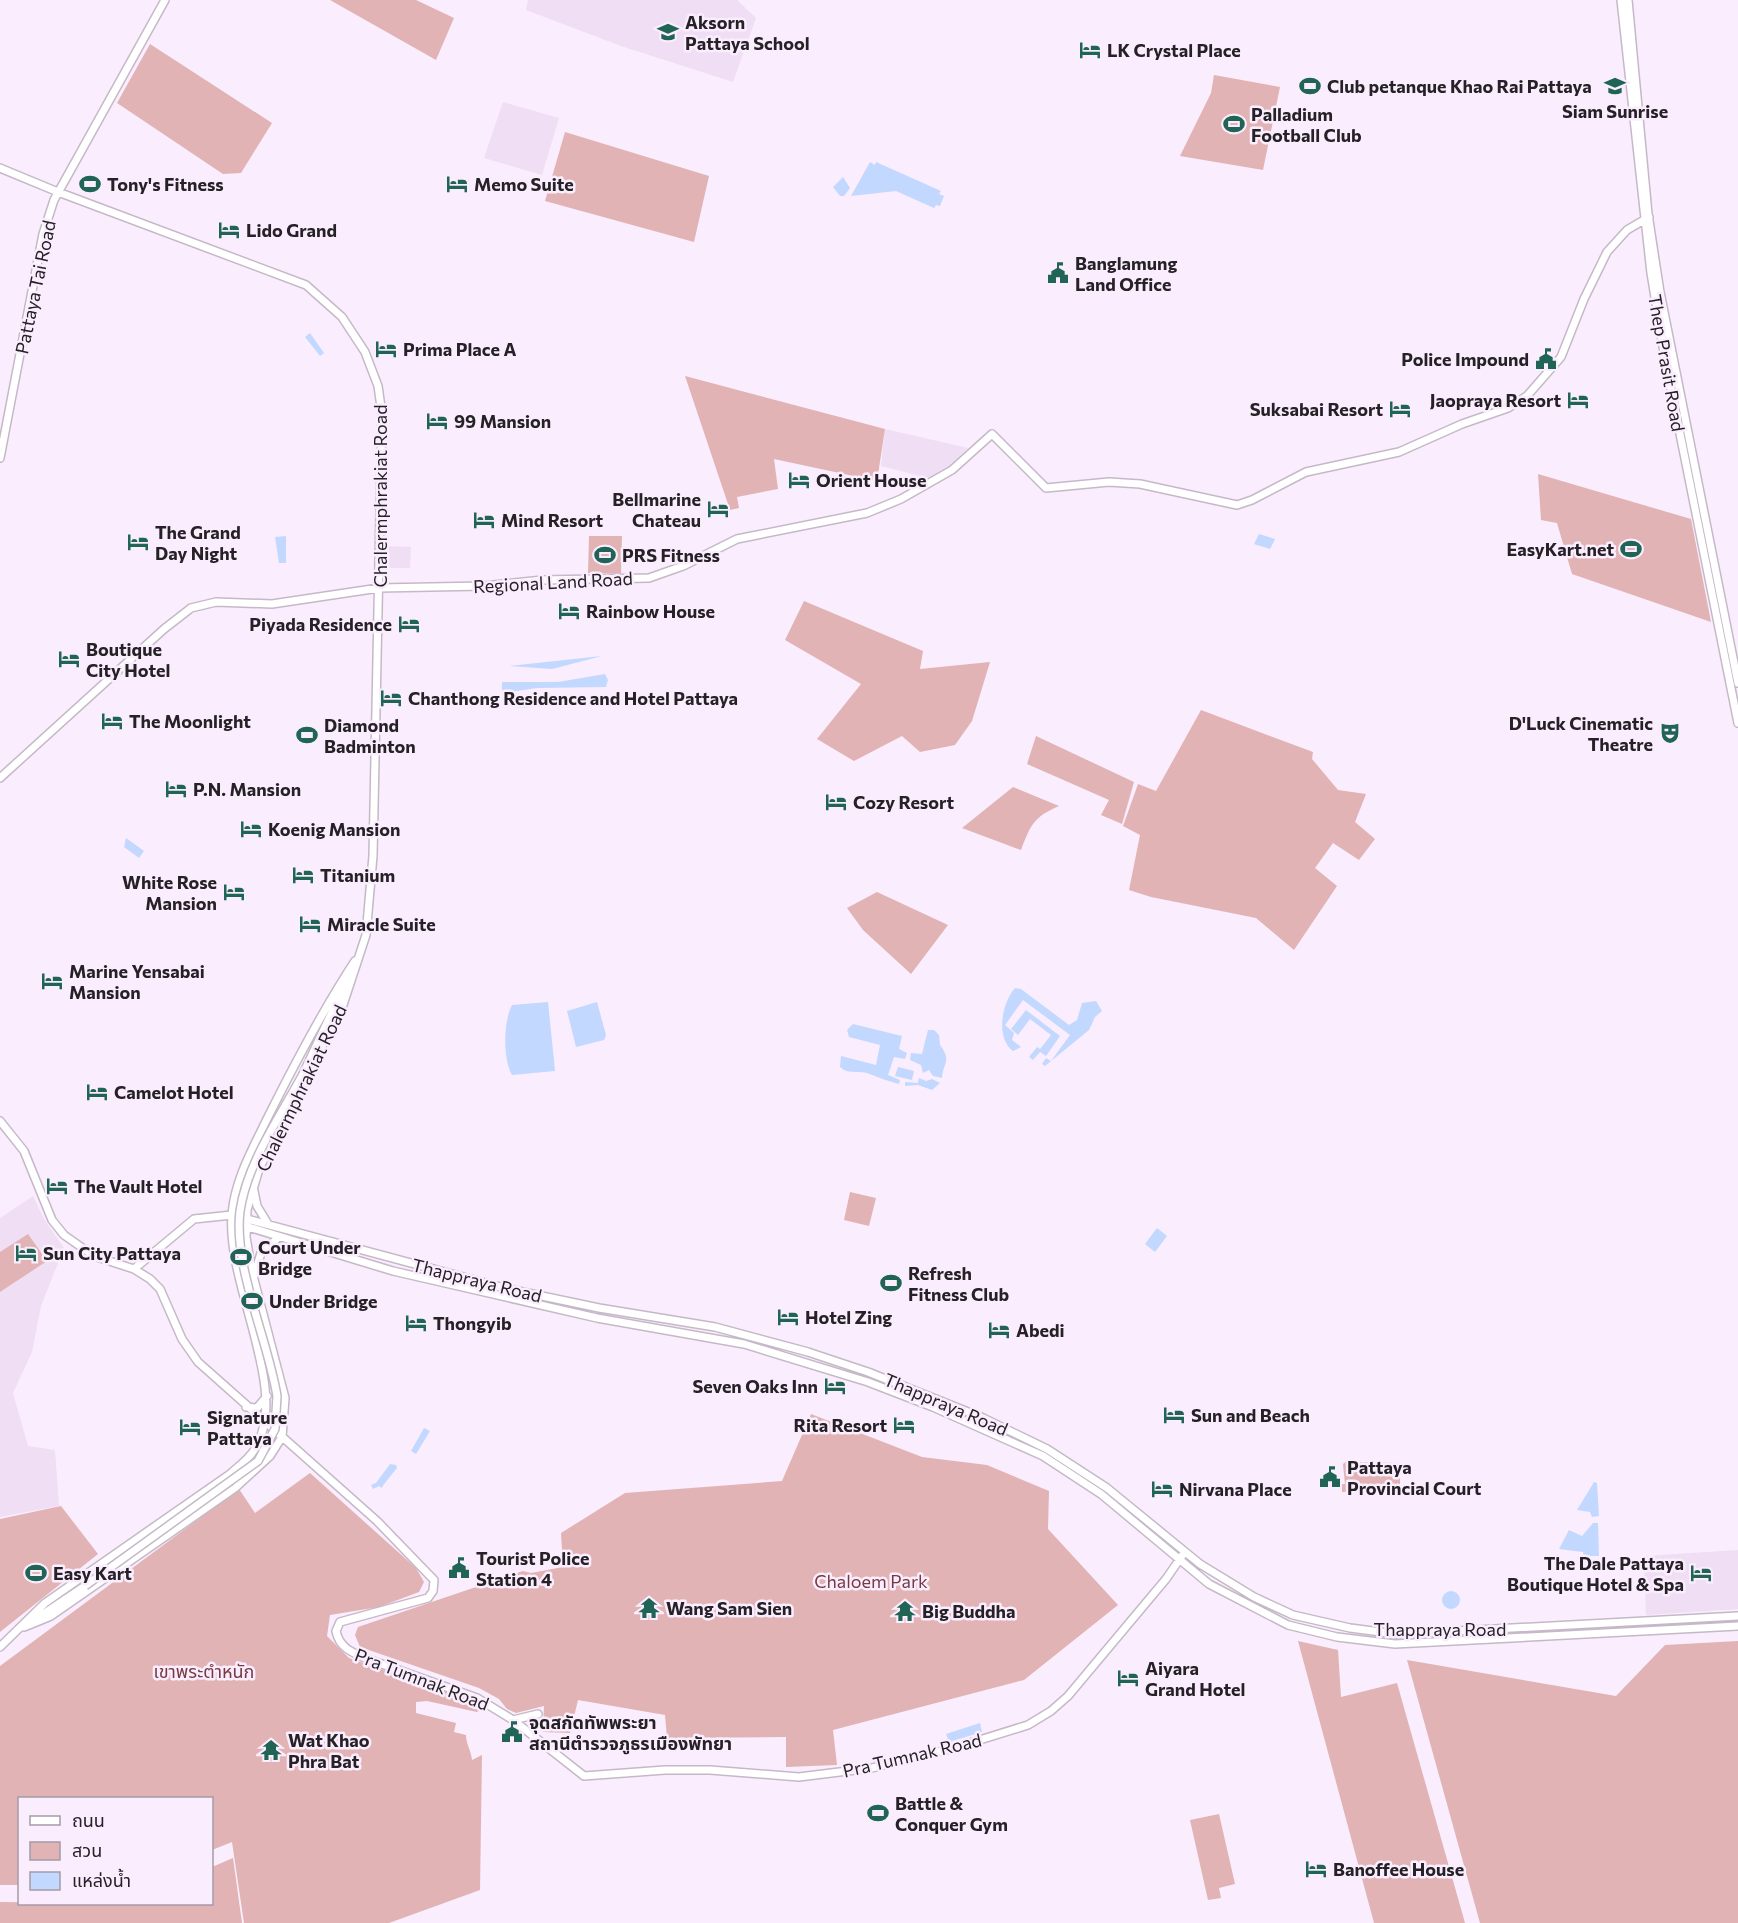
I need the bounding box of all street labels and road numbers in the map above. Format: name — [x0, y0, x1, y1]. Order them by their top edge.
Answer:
street label: Pattaya Tai Road — [10, 218, 60, 356]
street label: Thep Prasit Road — [1644, 293, 1690, 433]
street label: Chalermphrakiat Road — [369, 404, 391, 588]
street label: Regional Land Road — [473, 567, 633, 597]
street label: Chalermphrakiat Road — [251, 1001, 351, 1175]
street label: Thappraya Road — [410, 1253, 544, 1307]
street label: Thappraya Road — [881, 1368, 1011, 1440]
street label: Thappraya Road — [1374, 1618, 1506, 1640]
street label: Pra Tumnak Road — [352, 1643, 492, 1715]
street label: Pra Tumnak Road — [840, 1728, 984, 1782]

